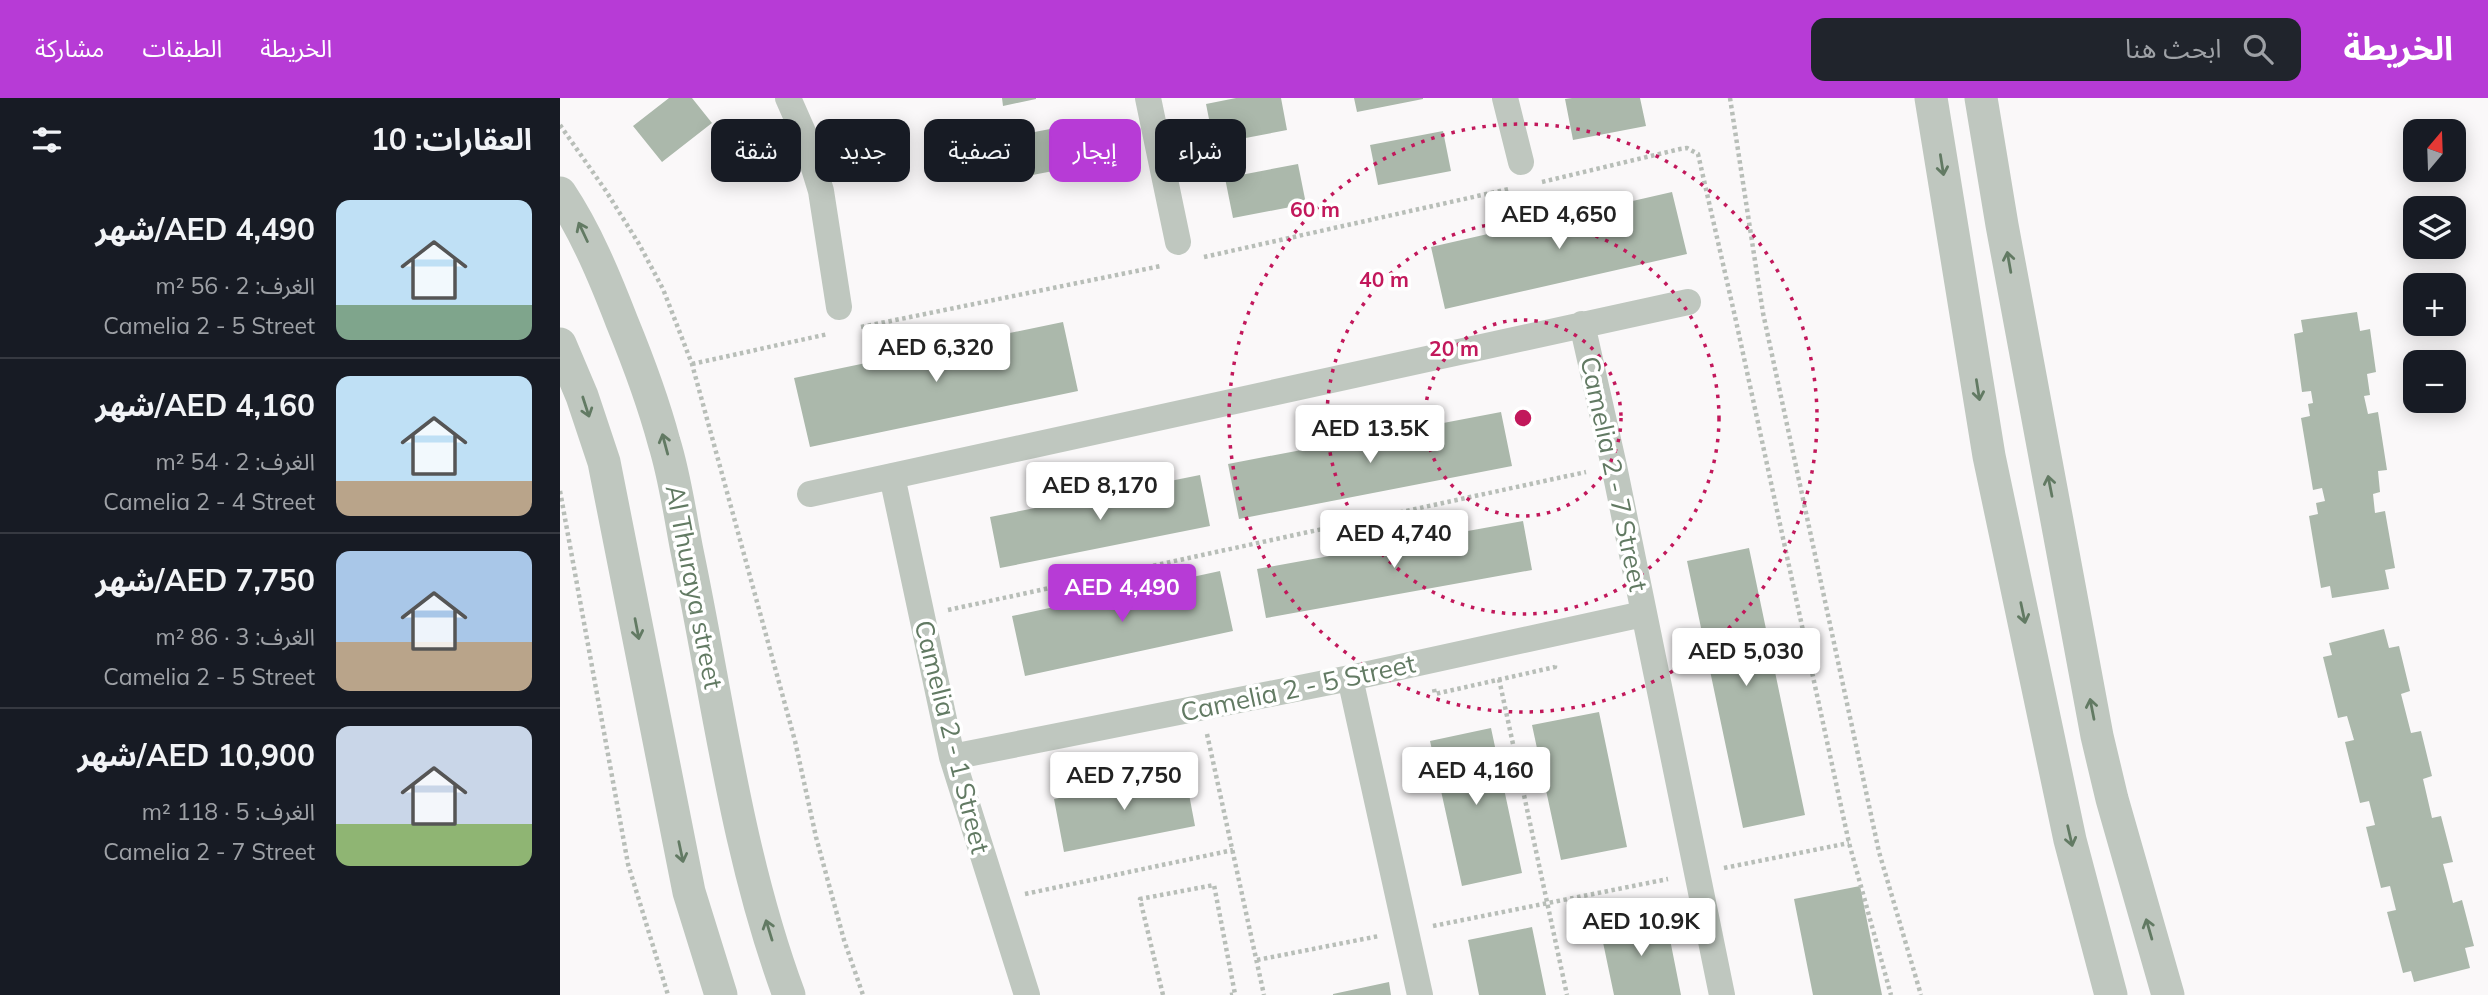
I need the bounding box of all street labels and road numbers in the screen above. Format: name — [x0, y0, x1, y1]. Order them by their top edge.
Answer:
street label: Camelia 2 - 7 Street — [1573, 353, 1656, 594]
street label: Al Thuraya street — [659, 482, 730, 692]
street label: Camelia 2 - 1 Street — [908, 617, 997, 857]
street label: Camelia 2 - 5 Street — [1177, 646, 1418, 729]

